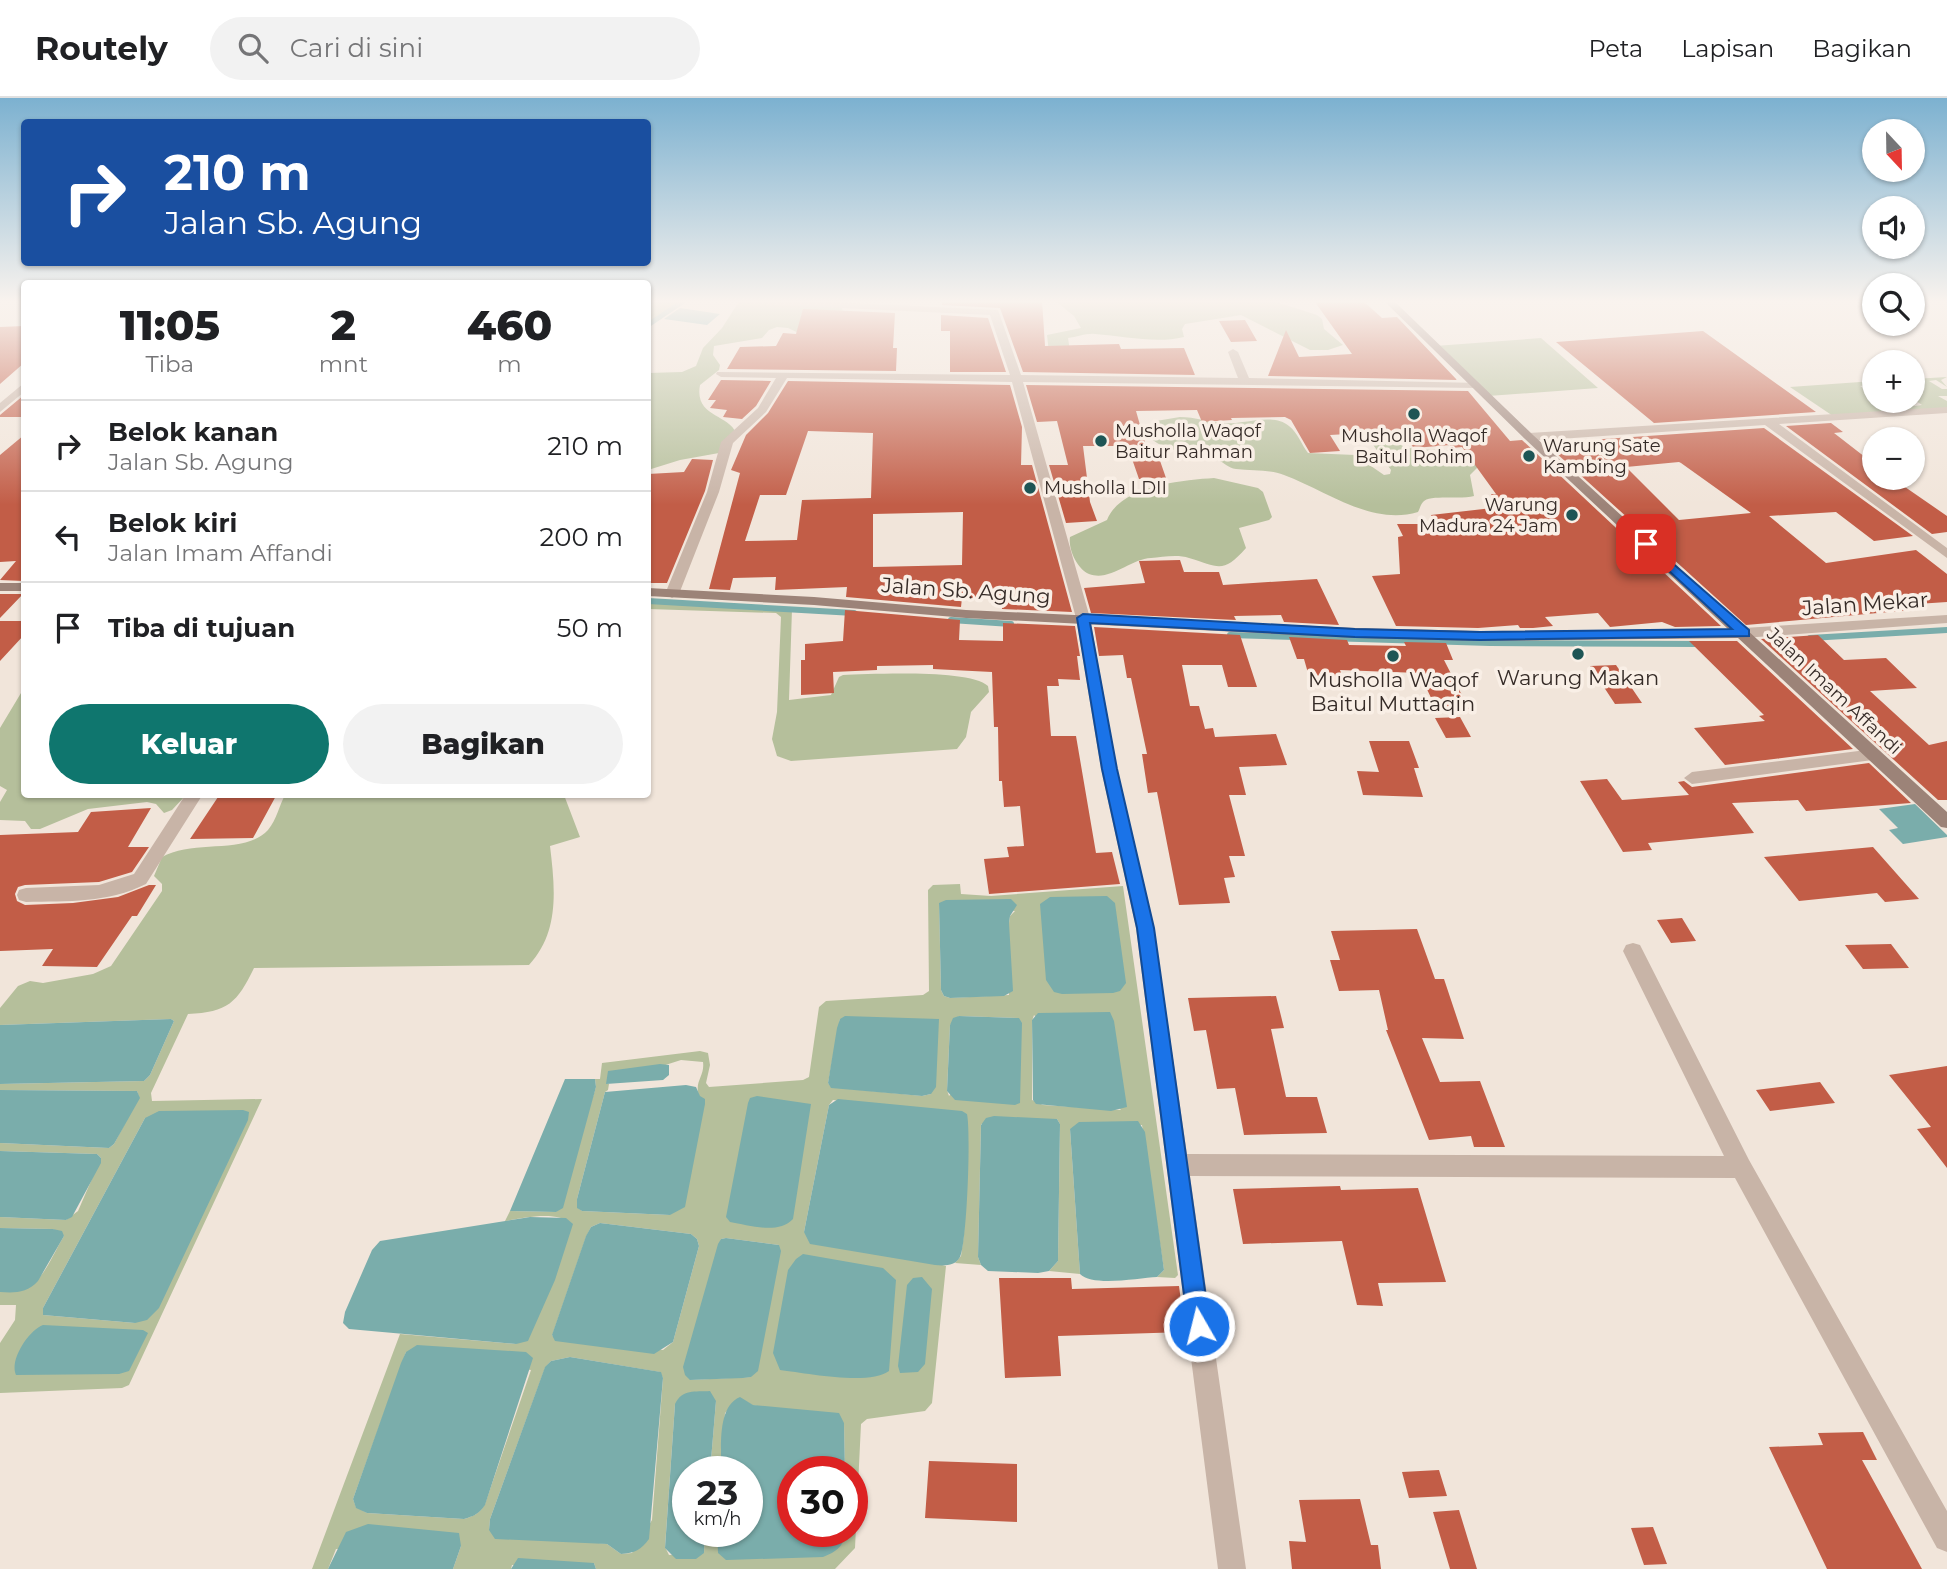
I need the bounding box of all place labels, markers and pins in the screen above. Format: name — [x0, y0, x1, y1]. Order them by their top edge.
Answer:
marker: Musholla Waqof Baitul Rohim — [1406, 406, 1422, 422]
place label: Musholla Waqof Baitur Rahman — [1115, 420, 1262, 463]
place label: Musholla Waqof Baitul Rohim — [1341, 425, 1488, 468]
marker: Musholla Waqof Baitur Rahman — [1093, 433, 1109, 449]
place label: Warung Sate Kambing — [1543, 435, 1661, 478]
marker: Warung Sate Kambing — [1521, 448, 1537, 464]
place label: Musholla LDII — [1044, 477, 1167, 499]
marker: Musholla LDII — [1022, 480, 1038, 496]
place label: Warung Madura 24 Jam — [1419, 494, 1558, 537]
marker: Warung Madura 24 Jam — [1564, 507, 1580, 523]
pin — [1616, 514, 1676, 574]
marker: Warung Makan — [1570, 646, 1586, 662]
marker: Musholla Waqof Baitul Muttaqin — [1385, 648, 1401, 664]
place label: Warung Makan — [1497, 665, 1659, 690]
place label: Musholla Waqof Baitul Muttaqin — [1308, 667, 1479, 716]

